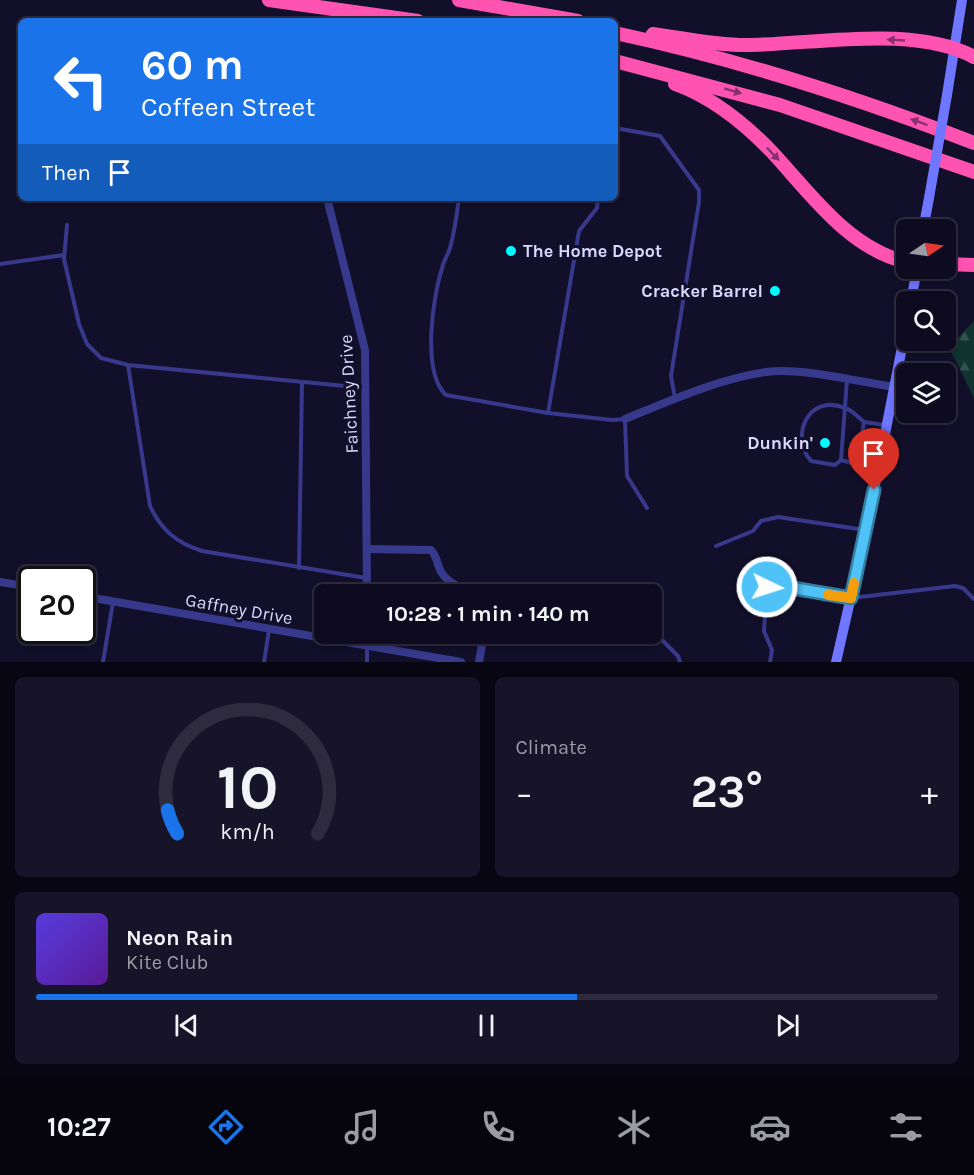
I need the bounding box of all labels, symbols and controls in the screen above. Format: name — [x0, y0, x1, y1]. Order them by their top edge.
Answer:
one-way arrow — [886, 36, 905, 45]
text: 60 m — [141, 40, 244, 90]
icon: left — [42, 42, 120, 120]
one-way arrow — [724, 87, 742, 96]
text: Coffeen Street — [141, 91, 315, 123]
one-way arrow — [910, 117, 928, 126]
one-way arrow — [766, 147, 780, 161]
icon: arrive — [103, 156, 136, 189]
text: Then — [42, 160, 91, 186]
north arrow — [896, 219, 956, 279]
map controls — [896, 219, 956, 423]
place label: The Home Depot — [523, 240, 662, 262]
marker: The Home Depot — [504, 244, 518, 258]
place label: Cracker Barrel — [641, 280, 763, 302]
marker: Cracker Barrel — [768, 284, 782, 298]
button: search — [896, 291, 956, 351]
street label: Faichney Drive — [335, 334, 363, 454]
button: layers — [896, 363, 956, 423]
pin — [848, 428, 899, 490]
place label: Dunkin' — [747, 432, 813, 454]
marker: Dunkin' — [818, 436, 832, 450]
icon: arrive — [857, 437, 890, 470]
position arrow — [735, 555, 799, 619]
speed limit sign: 20 — [18, 566, 96, 644]
street label: Gaffney Drive — [184, 589, 294, 629]
text: 10:28 · 1 min · 140 m — [386, 601, 590, 627]
text: Climate — [516, 736, 587, 759]
text: 10 — [216, 751, 278, 824]
text: 23° — [690, 766, 763, 818]
text: − — [516, 774, 533, 812]
text: + — [921, 774, 938, 812]
text: km/h — [220, 819, 274, 844]
text: Neon Rain — [126, 925, 233, 951]
text: Kite Club — [126, 951, 208, 974]
icon: previous — [170, 1009, 203, 1042]
icon: pause — [470, 1009, 503, 1042]
icon: next — [771, 1009, 804, 1042]
icon: directions — [205, 1106, 247, 1148]
icon: music — [341, 1106, 383, 1148]
icon: phone — [477, 1106, 519, 1148]
icon: climate — [613, 1106, 655, 1148]
icon: car — [749, 1106, 791, 1148]
icon: filters — [885, 1106, 927, 1148]
text: 10:27 — [47, 1111, 111, 1143]

